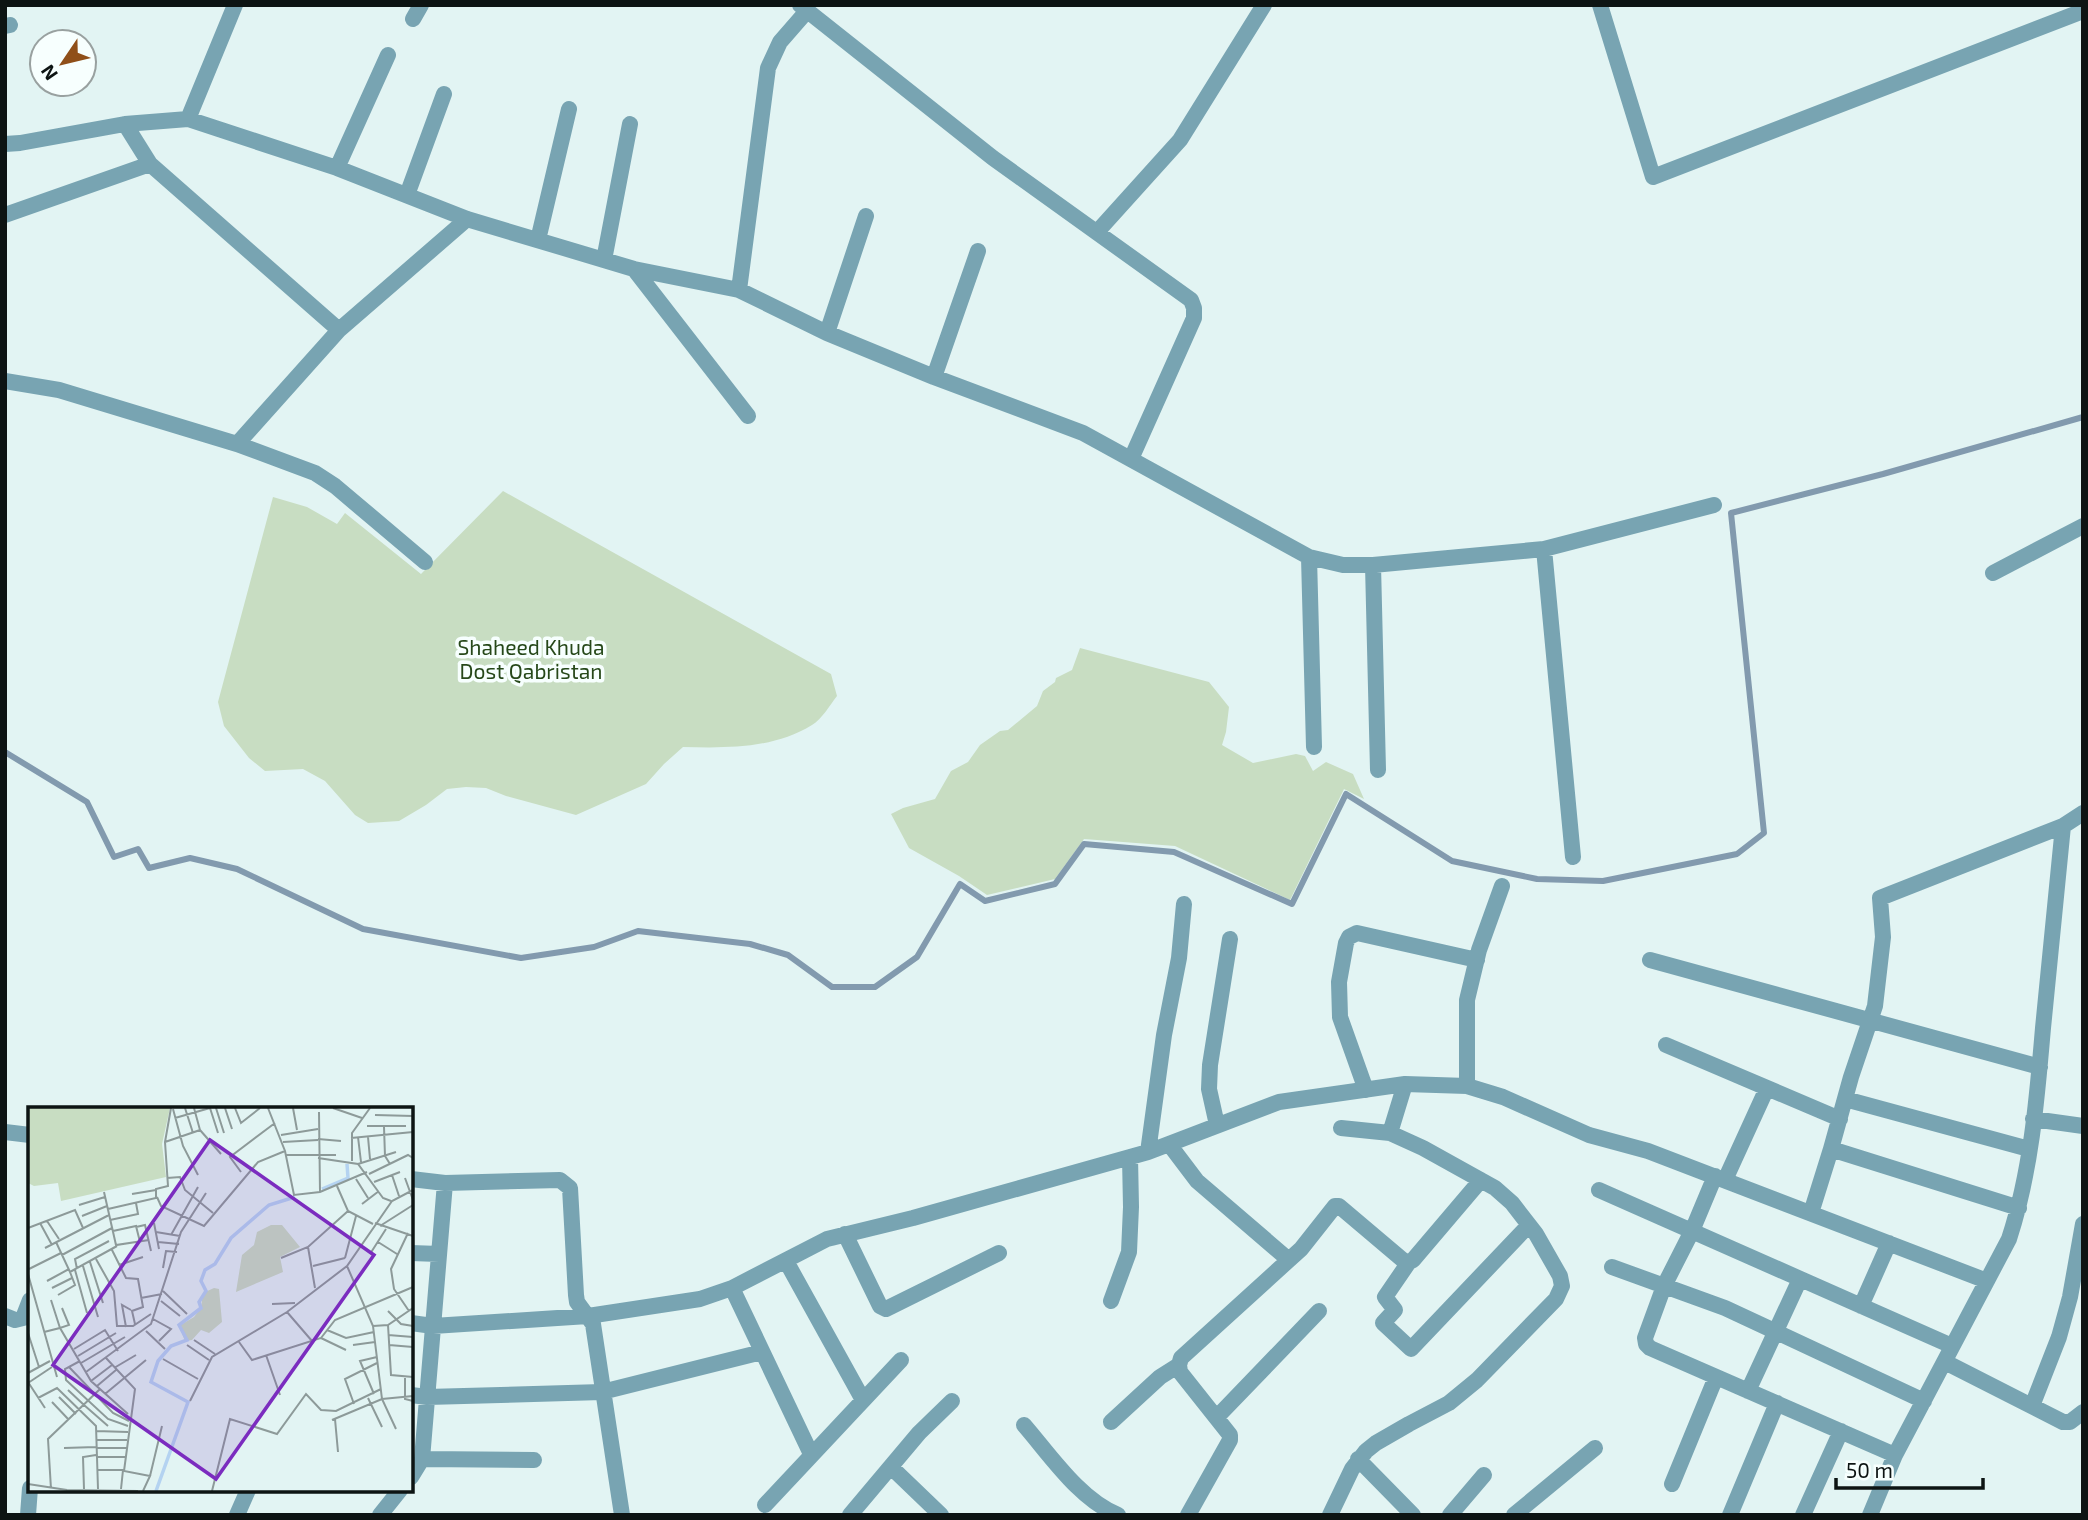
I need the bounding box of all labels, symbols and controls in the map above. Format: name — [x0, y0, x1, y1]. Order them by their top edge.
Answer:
north arrow — [28, 28, 98, 98]
text: N — [35, 61, 62, 85]
park label: Shaheed Khuda Dost Qabristan — [457, 634, 605, 684]
inset map — [28, 1107, 413, 1492]
scale bar — [1836, 1446, 1983, 1490]
text: 50 m — [1846, 1457, 1893, 1482]

